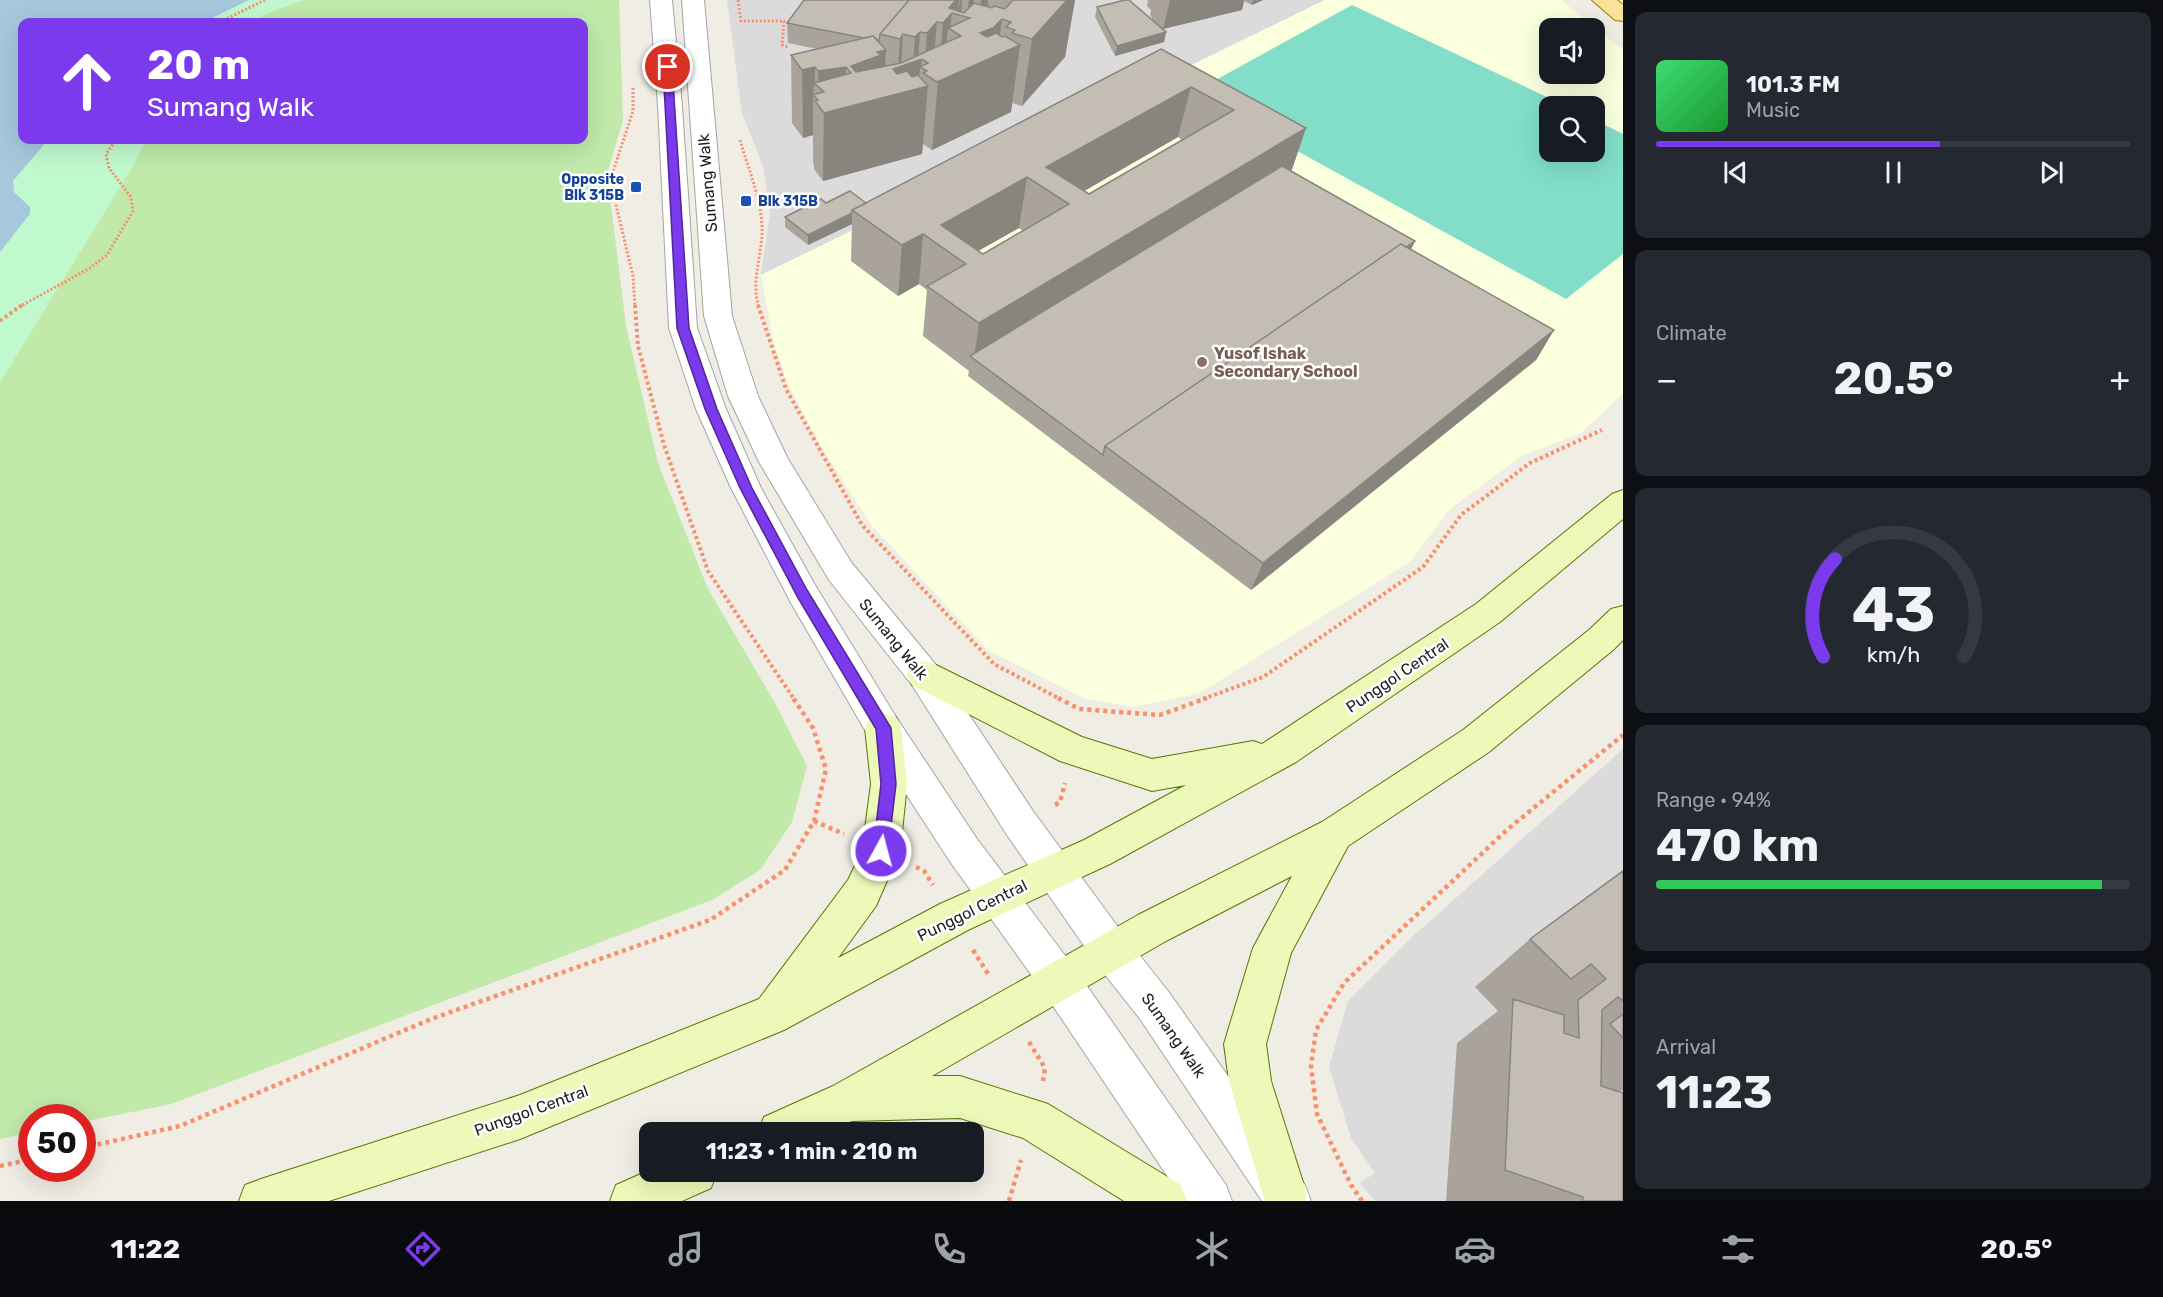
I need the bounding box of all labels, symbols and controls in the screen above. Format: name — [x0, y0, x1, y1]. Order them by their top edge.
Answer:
map controls — [1539, 18, 1605, 162]
button: sound — [1539, 18, 1605, 84]
text: 20 m — [147, 40, 250, 90]
pin — [642, 41, 693, 92]
icon: ahead — [48, 42, 126, 120]
icon: arrive — [651, 50, 684, 83]
text: 101.3 FM — [1746, 71, 1840, 98]
text: Sumang Walk — [147, 91, 314, 123]
button: search — [1539, 96, 1605, 162]
text: Music — [1746, 98, 1800, 122]
street label: Sumang Walk — [694, 132, 721, 233]
icon: previous — [1719, 156, 1752, 189]
icon: pause — [1877, 156, 1910, 189]
icon: next — [2035, 156, 2068, 189]
place label: Opposite Blk 315B — [561, 171, 624, 204]
marker: Opposite Blk 315B — [629, 180, 643, 194]
place label: Blk 315B — [758, 193, 818, 210]
marker: Blk 315B — [739, 194, 753, 208]
text: Climate — [1656, 321, 1727, 345]
place label: Yusof Ishak Secondary School — [1214, 344, 1358, 381]
text: 20.5° — [1834, 352, 1953, 405]
marker: Yusof Ishak Secondary School — [1195, 355, 1209, 369]
text: − — [1656, 360, 1677, 399]
text: + — [2109, 360, 2130, 399]
text: 43 — [1851, 574, 1935, 648]
street label: Sumang Walk — [855, 595, 933, 684]
street label: Punggol Central — [1342, 634, 1452, 717]
text: km/h — [1866, 643, 1920, 668]
text: Range · 94% — [1656, 788, 1771, 812]
position arrow — [849, 819, 913, 883]
text: 470 km — [1656, 819, 1819, 872]
street label: Punggol Central — [914, 876, 1030, 945]
street label: Sumang Walk — [1137, 989, 1210, 1082]
text: Arrival — [1656, 1035, 1716, 1059]
text: 11:23 — [1656, 1066, 1773, 1119]
street label: Punggol Central — [472, 1081, 591, 1140]
speed limit sign: 50 — [18, 1104, 96, 1182]
text: 11:23 · 1 min · 210 m — [706, 1138, 917, 1165]
icon: directions — [402, 1228, 444, 1270]
icon: music — [665, 1228, 707, 1270]
icon: phone — [928, 1228, 970, 1270]
icon: climate — [1191, 1228, 1233, 1270]
icon: car — [1454, 1228, 1496, 1270]
icon: filters — [1717, 1228, 1759, 1270]
text: 11:22 — [111, 1233, 180, 1265]
text: 20.5° — [1980, 1233, 2052, 1265]

